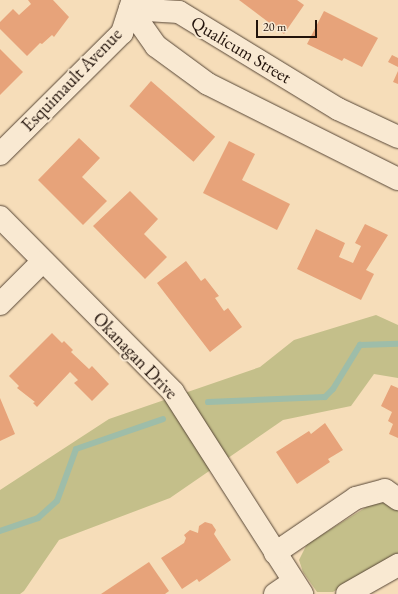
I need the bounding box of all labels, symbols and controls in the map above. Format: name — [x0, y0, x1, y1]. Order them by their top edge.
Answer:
street label: Qualicum Street — [187, 12, 295, 88]
scale bar — [258, 12, 319, 38]
text: 20 m — [263, 19, 286, 35]
street label: Esquimault Avenue — [17, 24, 127, 136]
street label: Okanagan Drive — [88, 308, 182, 404]

